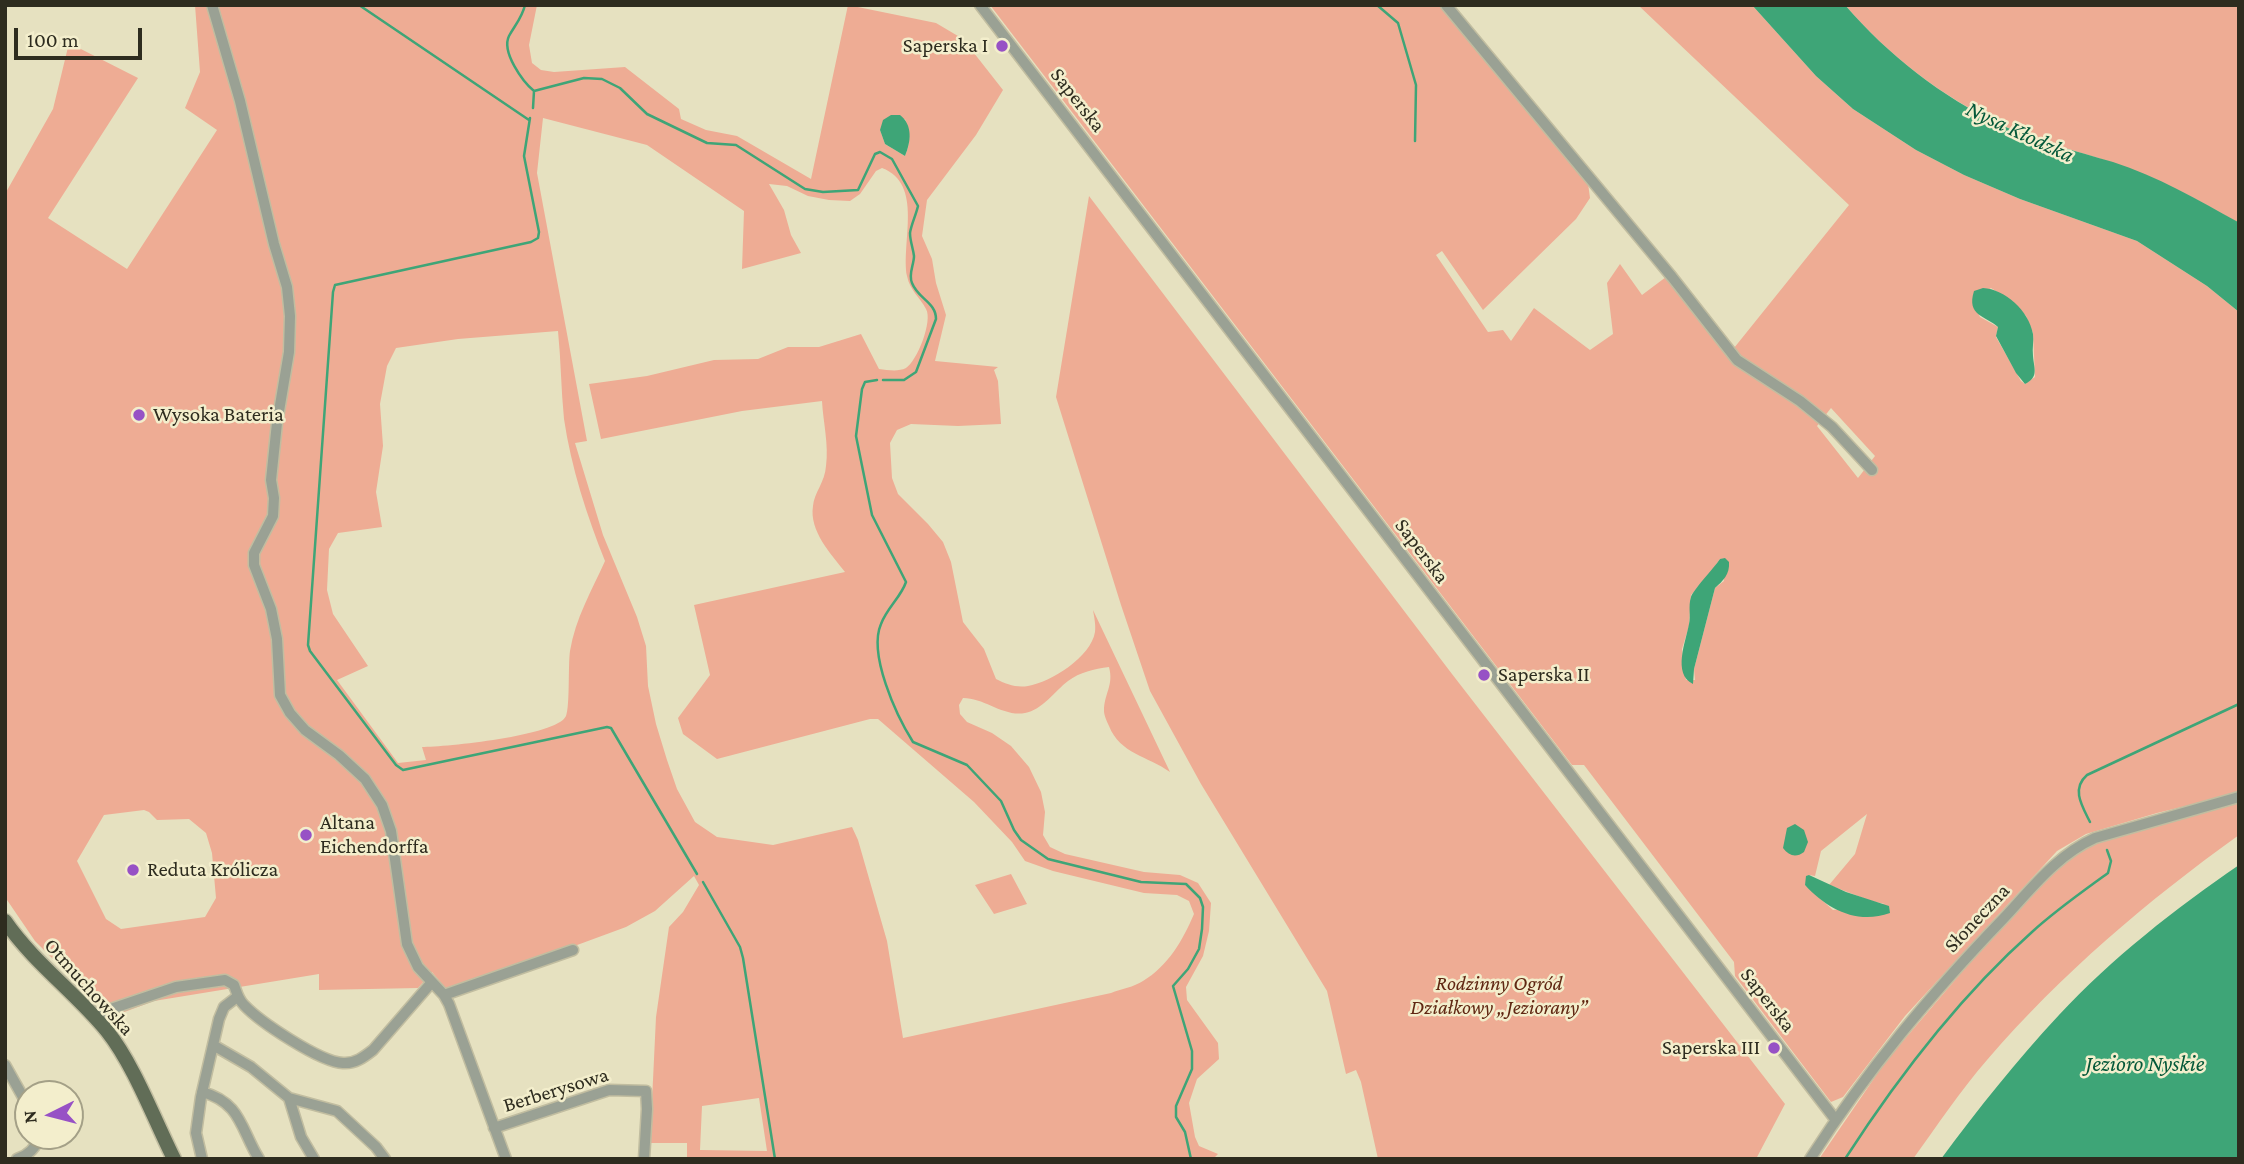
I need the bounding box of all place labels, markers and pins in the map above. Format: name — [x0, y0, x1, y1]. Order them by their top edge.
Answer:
place label: Saperska I — [903, 33, 988, 59]
marker: Saperska I — [994, 38, 1010, 54]
place label: Wysoka Bateria — [153, 402, 284, 428]
marker: Wysoka Bateria — [131, 407, 147, 423]
place label: Saperska II — [1498, 662, 1590, 688]
marker: Saperska II — [1476, 667, 1492, 683]
place label: Altana Eichendorffa — [320, 810, 428, 860]
marker: Altana Eichendorffa — [298, 827, 314, 843]
place label: Reduta Królicza — [147, 857, 278, 883]
marker: Reduta Królicza — [125, 862, 141, 878]
place label: Saperska III — [1662, 1035, 1760, 1061]
marker: Saperska III — [1766, 1040, 1782, 1056]

